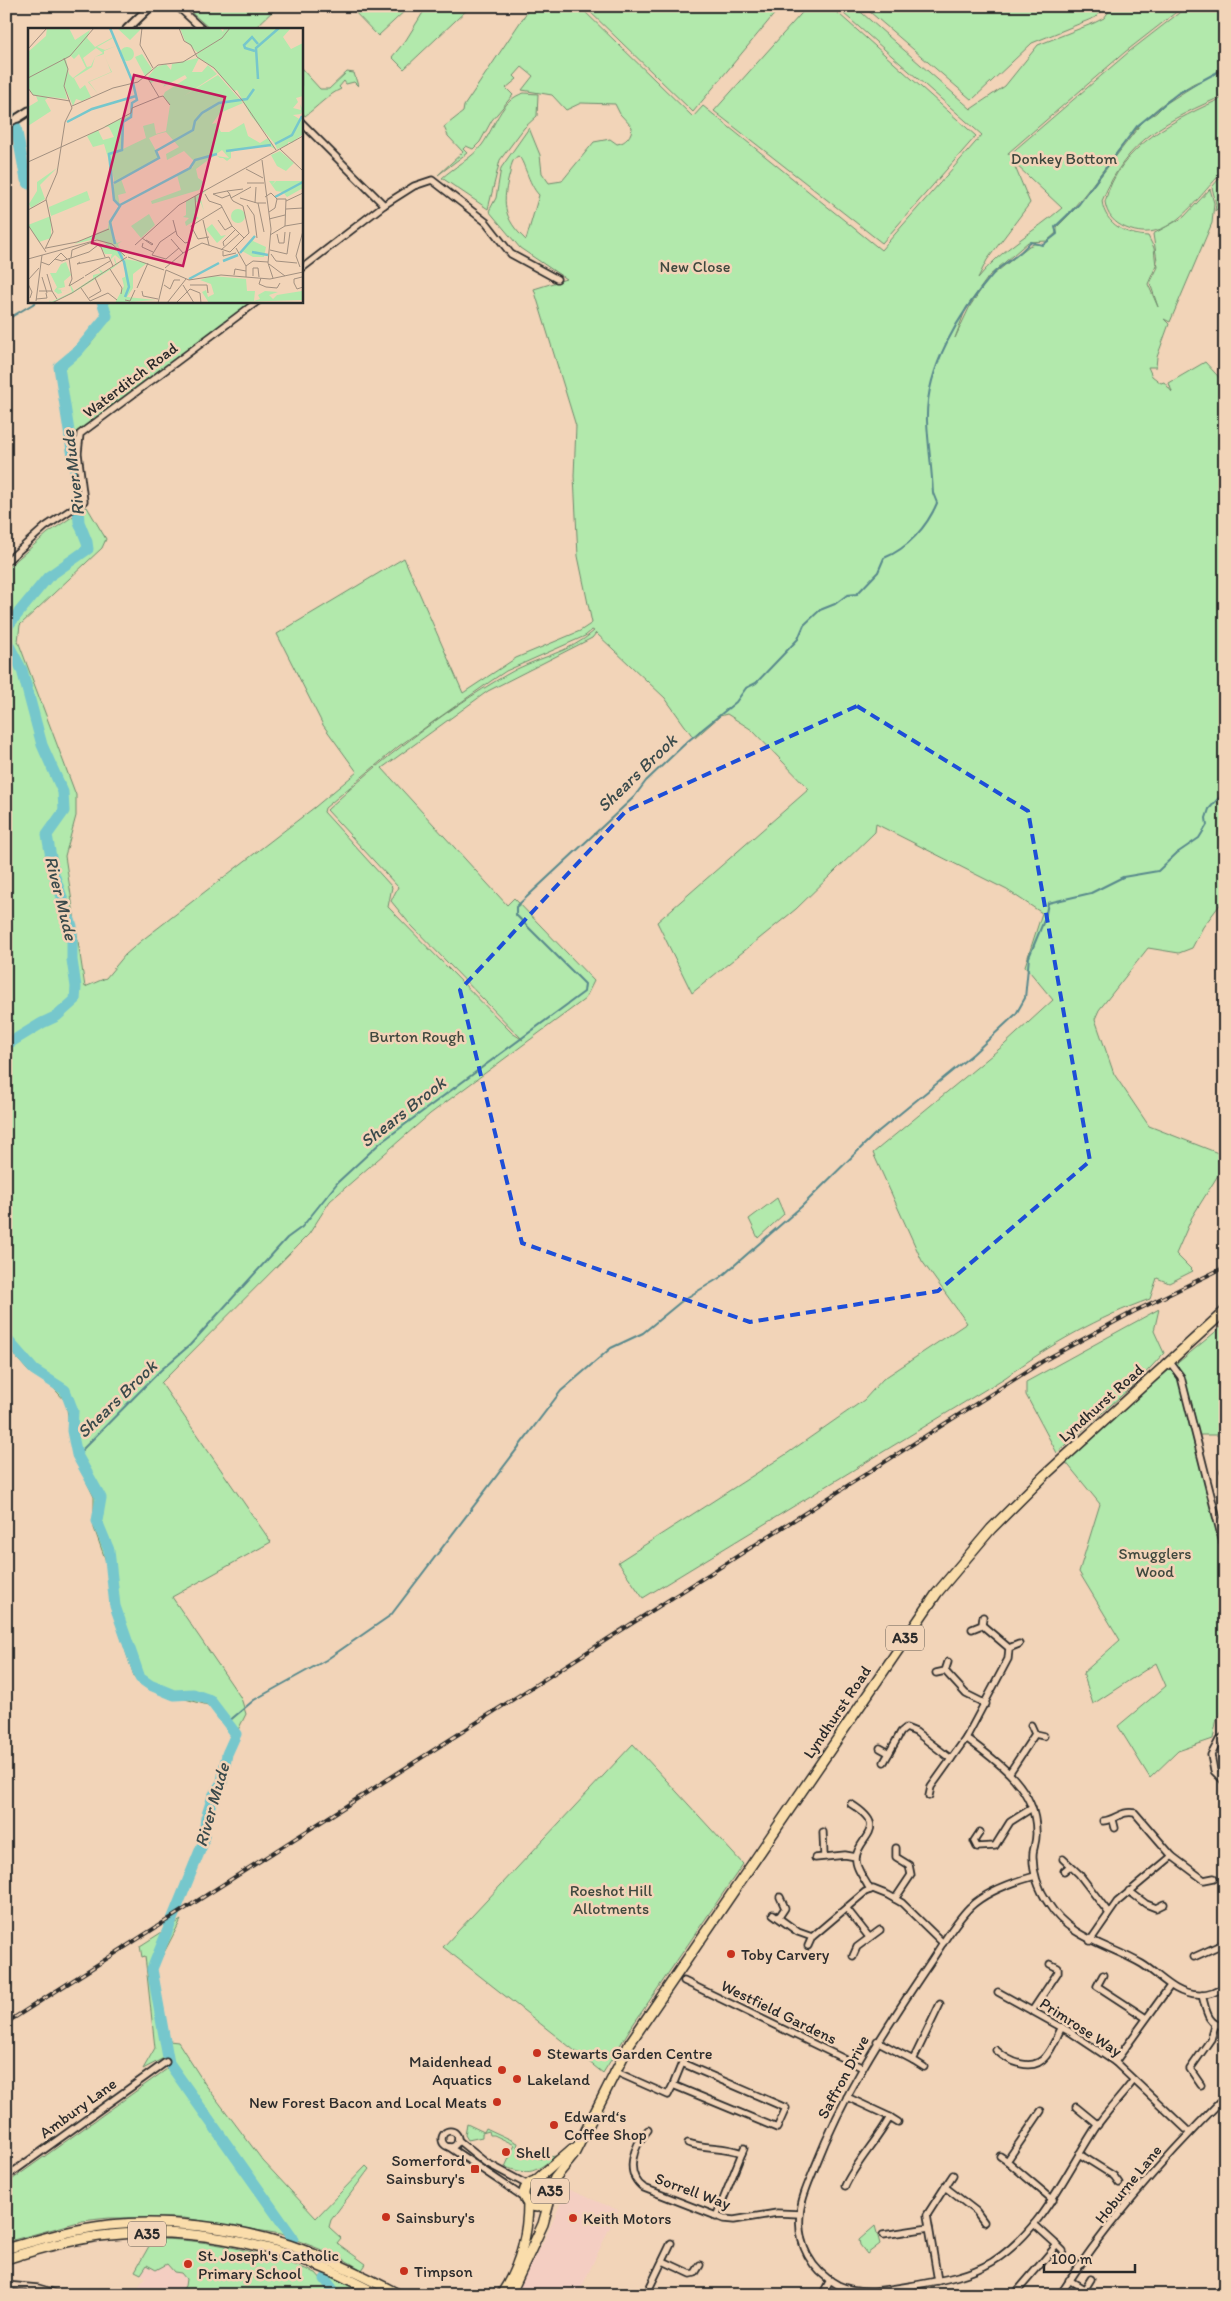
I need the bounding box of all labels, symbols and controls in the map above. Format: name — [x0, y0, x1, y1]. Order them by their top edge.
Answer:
inset map — [28, 28, 302, 302]
park label: Donkey Bottom — [1011, 149, 1118, 168]
park label: New Close — [660, 257, 731, 276]
street label: Waterditch Road — [79, 338, 181, 422]
water label: River Mude — [57, 428, 89, 517]
water label: Shears Brook — [592, 728, 683, 817]
water label: River Mude — [40, 854, 82, 944]
park label: Burton Rough — [369, 1027, 465, 1046]
water label: Shears Brook — [356, 1071, 452, 1152]
water label: Shears Brook — [72, 1354, 163, 1443]
street label: Lyndhurst Road — [1055, 1360, 1148, 1446]
park label: Smugglers Wood — [1119, 1544, 1192, 1581]
road number: A35 — [886, 1626, 924, 1650]
street label: Lyndhurst Road — [799, 1662, 875, 1762]
water label: River Mude — [190, 1759, 235, 1849]
park label: Roeshot Hill Allotments — [570, 1881, 653, 1918]
place label: Toby Carvery — [741, 1945, 830, 1964]
marker: Toby Carvery — [725, 1948, 737, 1960]
street label: Westfield Gardens — [718, 1976, 840, 2048]
street label: Primrose Way — [1036, 1993, 1126, 2061]
street label: Saffron Drive — [813, 2032, 873, 2122]
place label: Stewarts Garden Centre — [547, 2044, 713, 2063]
marker: Stewarts Garden Centre — [531, 2047, 543, 2059]
place label: Maidenhead Aquatics — [409, 2052, 492, 2089]
marker: Maidenhead Aquatics — [496, 2064, 508, 2076]
place label: Lakeland — [527, 2070, 590, 2089]
marker: Lakeland — [511, 2073, 523, 2085]
street label: Ambury Lane — [36, 2074, 120, 2142]
place label: New Forest Bacon and Local Meats — [249, 2093, 487, 2112]
marker: New Forest Bacon and Local Meats — [491, 2096, 503, 2108]
place label: Edward‘s Coffee Shop — [564, 2107, 647, 2144]
marker: Edward‘s Coffee Shop — [548, 2119, 560, 2131]
street label: Hoburne Lane — [1090, 2141, 1166, 2227]
place label: Shell — [516, 2143, 551, 2162]
marker: Shell — [500, 2146, 512, 2158]
place label: Somerford Sainsbury's — [386, 2151, 465, 2188]
marker: Somerford Sainsbury's — [469, 2163, 481, 2175]
street label: Sorrell Way — [652, 2169, 734, 2214]
road number: A35 — [531, 2178, 569, 2204]
place label: Sainsbury's — [396, 2208, 475, 2227]
place label: Keith Motors — [583, 2209, 671, 2228]
marker: Sainsbury's — [380, 2211, 392, 2223]
marker: Keith Motors — [567, 2212, 579, 2224]
road number: A35 — [128, 2222, 166, 2246]
scale bar — [1044, 2241, 1135, 2273]
place label: St. Joseph's Catholic Primary School — [198, 2246, 339, 2283]
text: 100 m — [1051, 2250, 1093, 2268]
marker: St. Joseph's Catholic Primary School — [182, 2258, 194, 2270]
place label: Timpson — [414, 2262, 473, 2281]
marker: Timpson — [398, 2265, 410, 2277]

